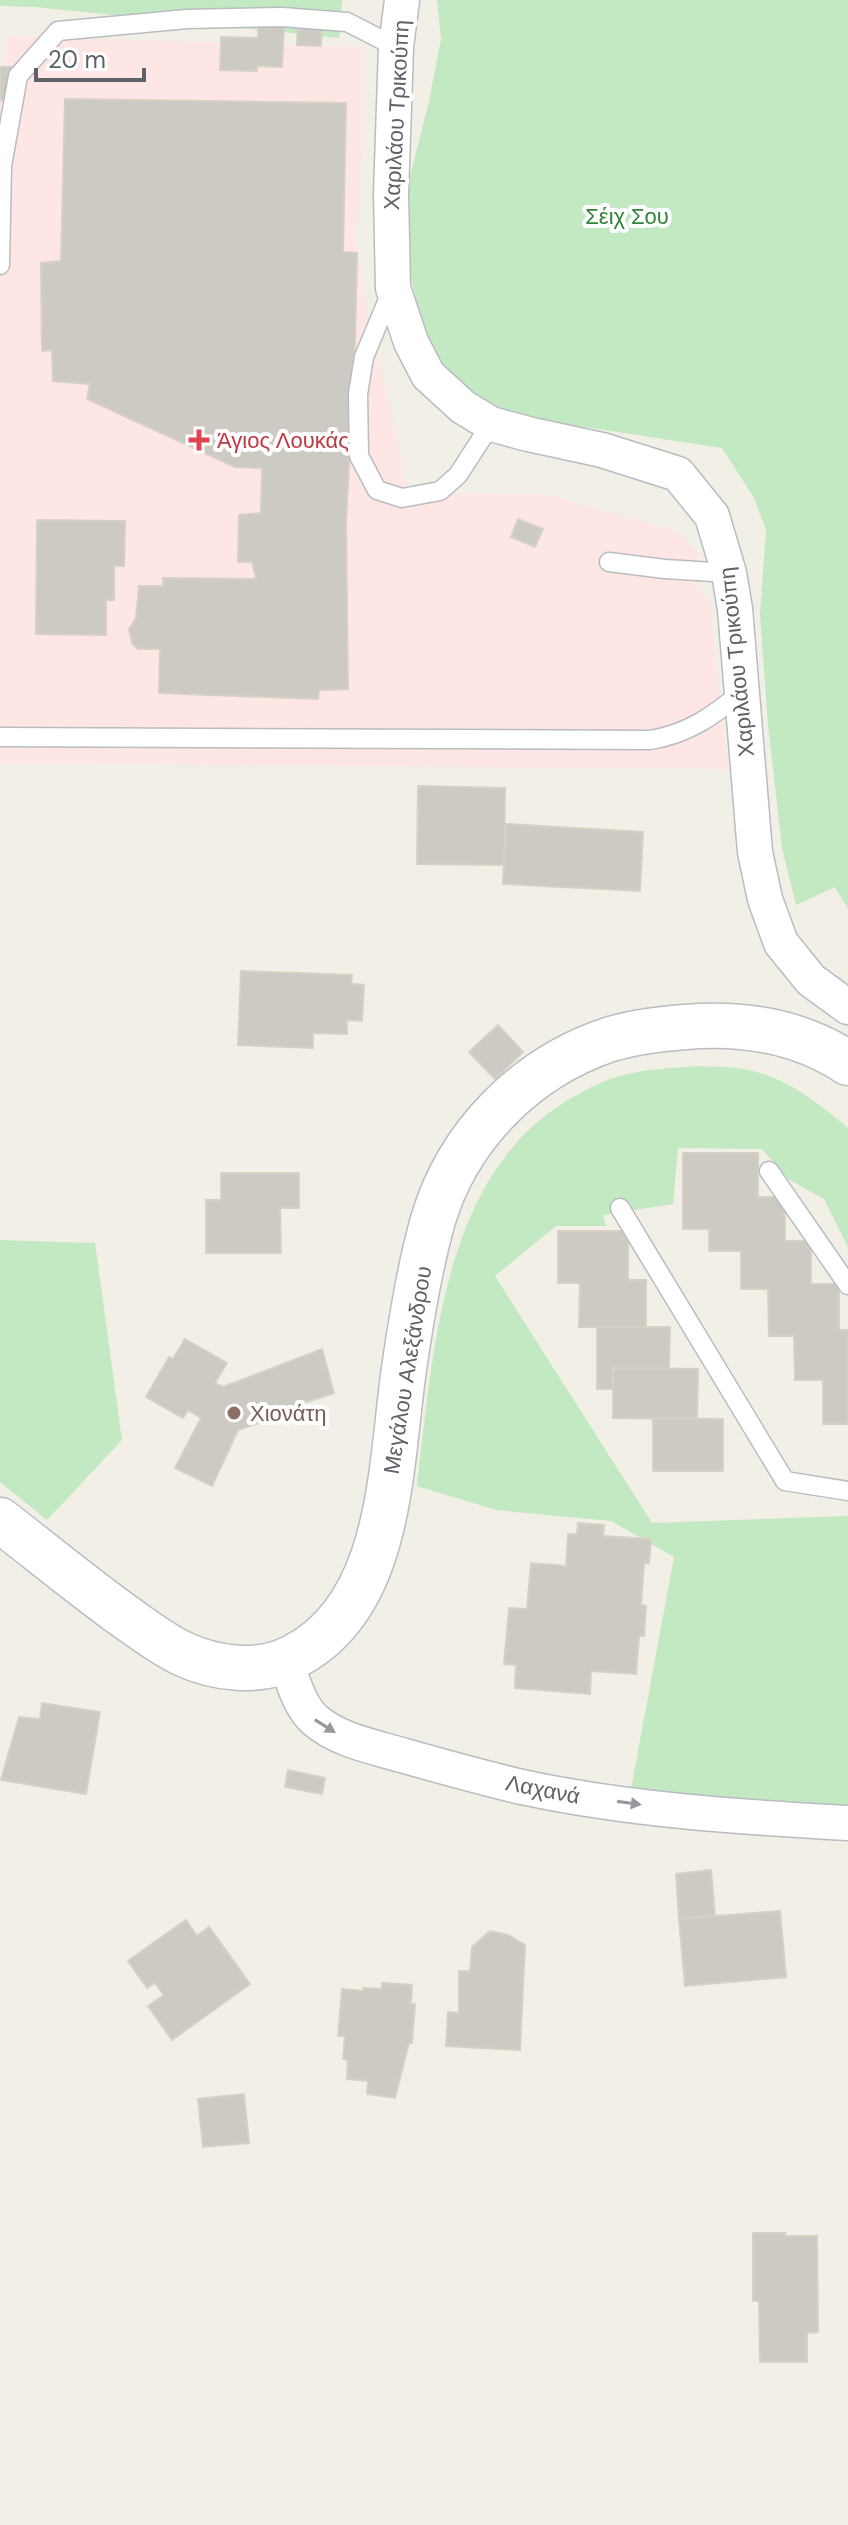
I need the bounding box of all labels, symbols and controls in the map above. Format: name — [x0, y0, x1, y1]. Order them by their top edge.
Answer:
street label: Χαριλάου Τρικούπη — [377, 19, 416, 211]
scale bar — [36, 32, 144, 82]
text: 20 m — [48, 44, 106, 75]
park label: Σέιχ Σου — [585, 202, 669, 231]
place label: Άγιος Λουκάς — [217, 426, 349, 455]
marker: Άγιος Λουκάς — [188, 429, 210, 451]
street label: Χαριλάου Τρικούπη — [712, 566, 761, 758]
street label: Μεγάλου Αλεξάνδρου — [377, 1264, 438, 1476]
place label: Χιονάτη — [250, 1399, 326, 1428]
marker: Χιονάτη — [225, 1404, 243, 1422]
one-way arrow — [314, 1718, 335, 1733]
street label: Λαχανά — [503, 1768, 583, 1811]
one-way arrow — [617, 1797, 642, 1810]

